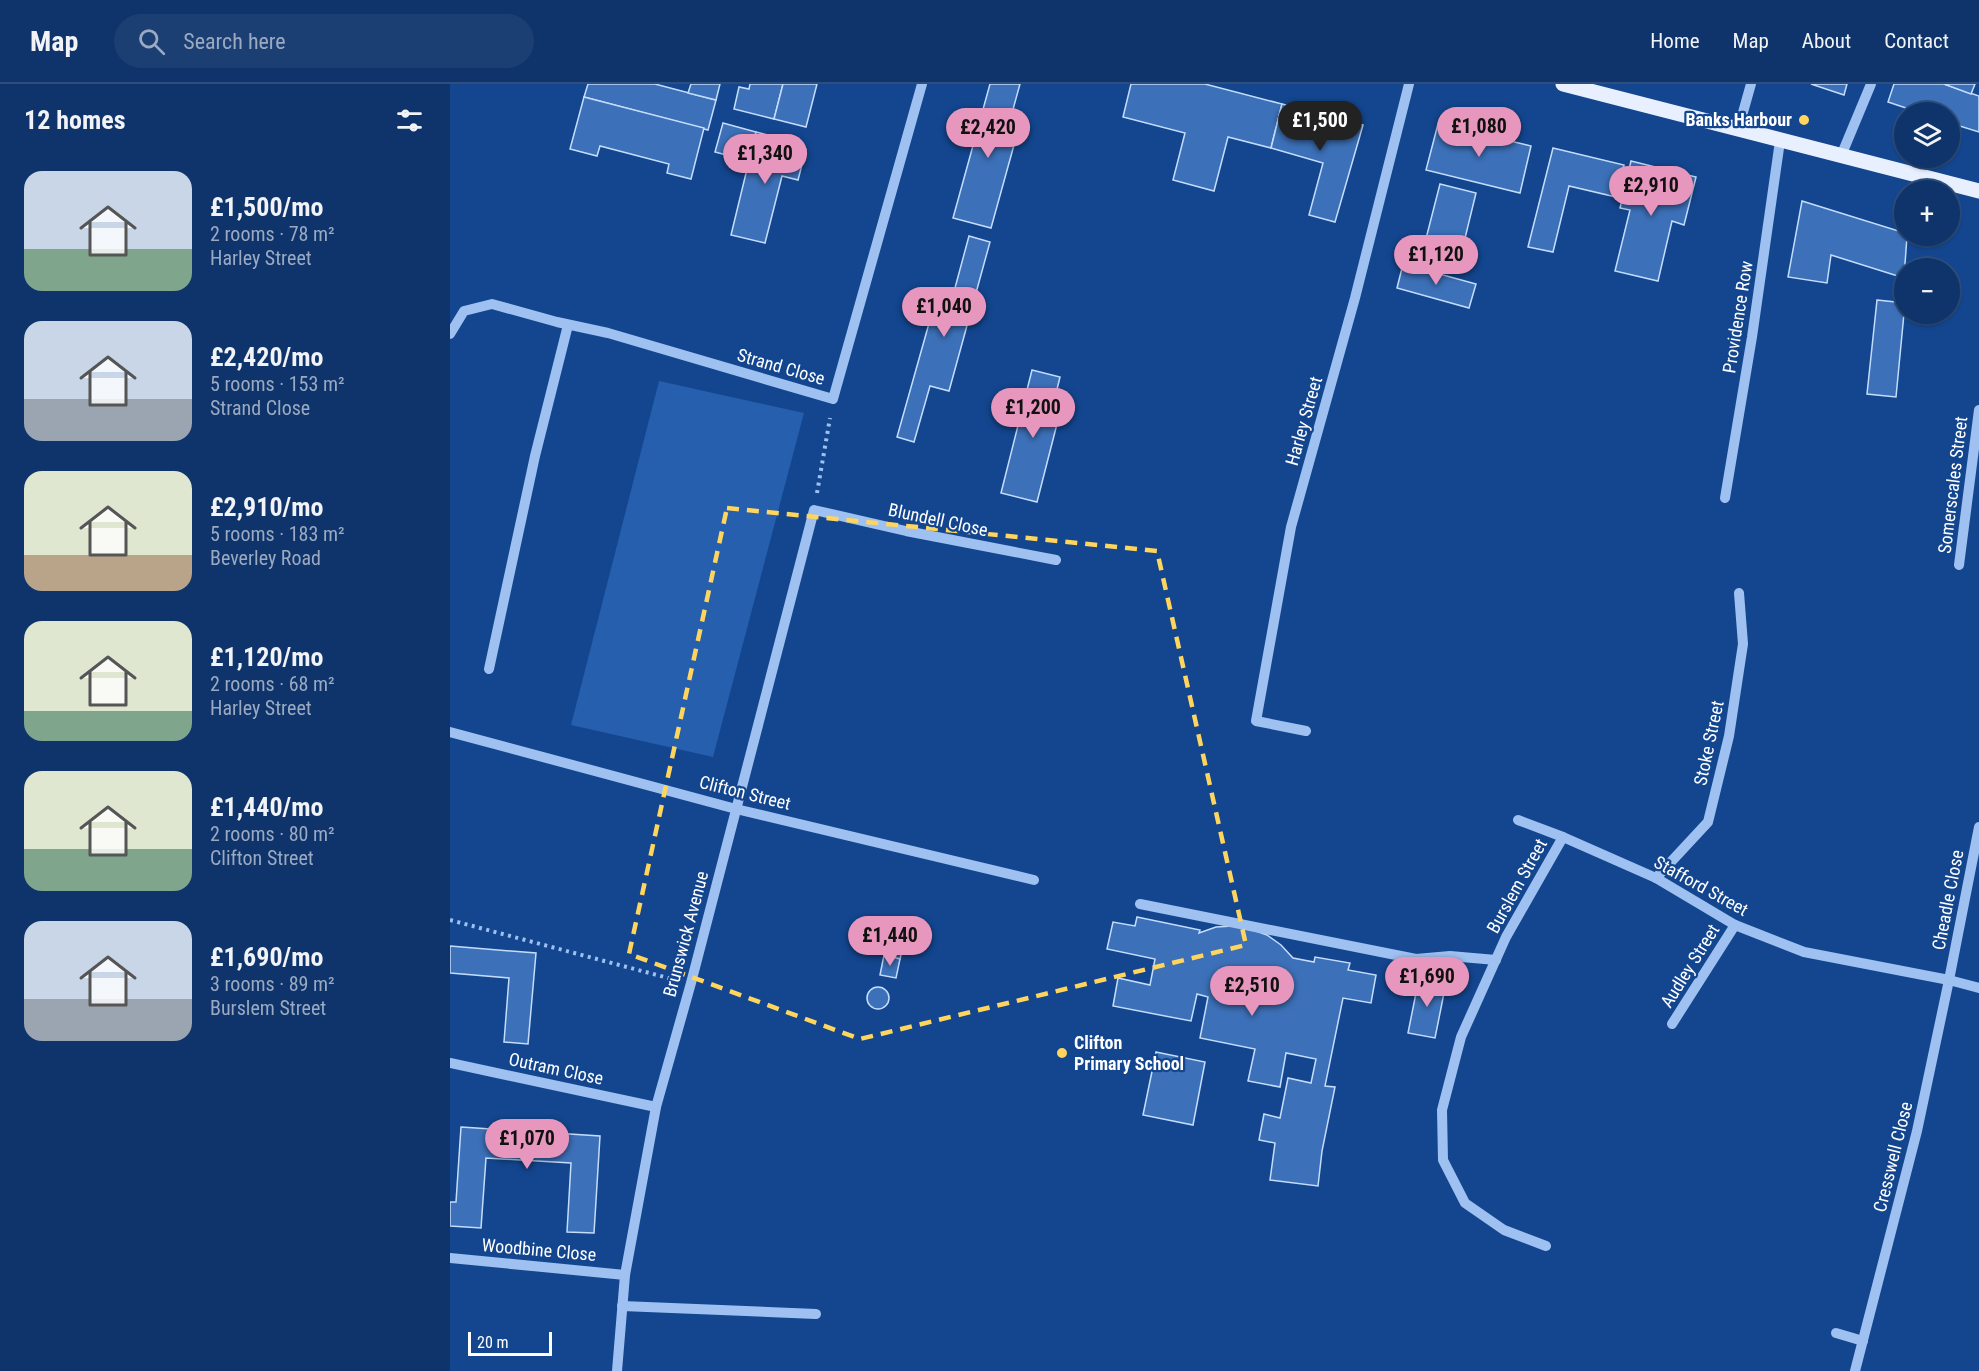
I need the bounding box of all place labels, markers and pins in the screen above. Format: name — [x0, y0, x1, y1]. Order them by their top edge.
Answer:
pin: £1,500 — [1271, 101, 1369, 152]
pin: £1,080 — [1430, 107, 1528, 158]
pin: £2,420 — [939, 108, 1037, 159]
place label: Banks Harbour — [1685, 109, 1792, 130]
marker: Banks Harbour — [1797, 113, 1811, 127]
pin: £1,340 — [716, 134, 814, 185]
pin: £2,910 — [1602, 166, 1700, 217]
pin: £1,120 — [1387, 235, 1485, 286]
pin: £1,040 — [895, 287, 993, 338]
pin: £1,200 — [984, 388, 1082, 439]
pin: £1,440 — [841, 916, 939, 967]
pin: £1,690 — [1378, 957, 1476, 1008]
pin: £2,510 — [1203, 966, 1301, 1017]
place label: Clifton Primary School — [1074, 1032, 1184, 1074]
marker: Clifton Primary School — [1055, 1046, 1069, 1060]
pin: £1,070 — [478, 1119, 576, 1170]

